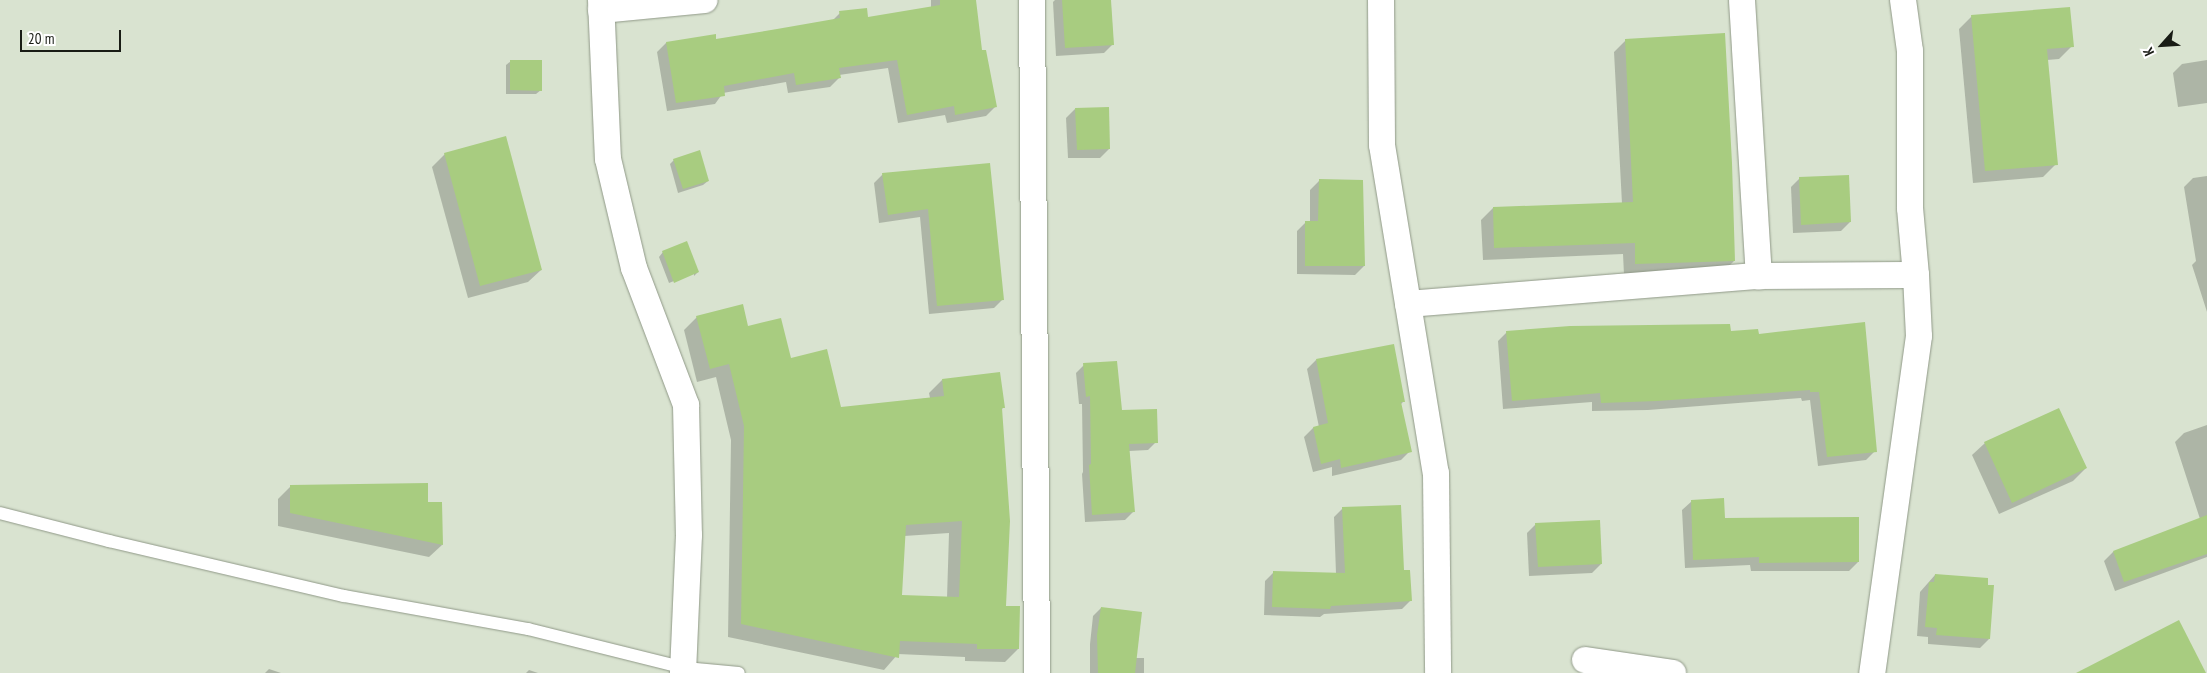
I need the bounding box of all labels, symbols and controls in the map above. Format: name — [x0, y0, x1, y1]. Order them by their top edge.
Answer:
scale bar — [22, 20, 124, 52]
north arrow — [2137, 20, 2187, 70]
text: 20 m — [28, 29, 54, 48]
text: K — [2139, 44, 2158, 59]

